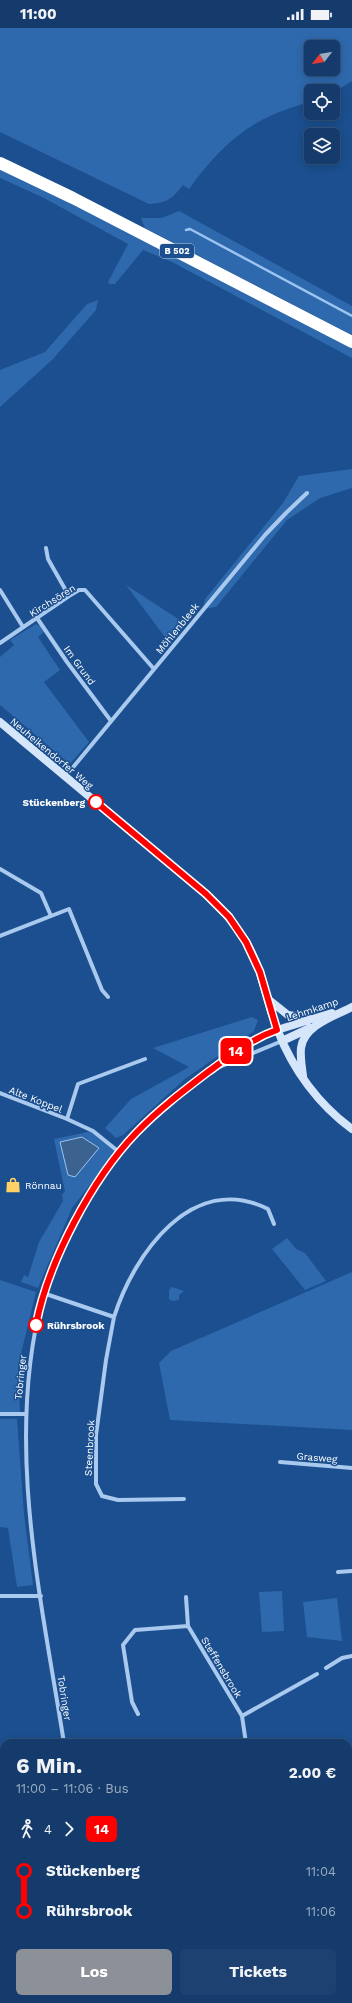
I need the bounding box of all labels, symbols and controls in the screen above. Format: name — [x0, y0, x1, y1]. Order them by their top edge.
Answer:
text: 11:00 — [20, 5, 57, 23]
north arrow — [304, 40, 340, 76]
map controls — [304, 40, 340, 164]
button: locate — [304, 84, 340, 120]
button: layers — [304, 128, 340, 164]
road number: B 502 — [160, 244, 194, 258]
street label: Kirchsören — [27, 582, 77, 619]
street label: Möhlenbleek — [154, 600, 201, 656]
street label: Im Grund — [62, 644, 98, 687]
street label: Neuheikendorfer Weg — [8, 716, 96, 792]
marker: Stückenberg — [88, 794, 104, 810]
place label: Stückenberg — [23, 797, 85, 808]
street label: Lehmkamp — [285, 996, 340, 1023]
line badge: 14 — [218, 1038, 254, 1064]
text: 14 — [228, 1043, 244, 1059]
street label: Alte Koppel — [8, 1084, 64, 1115]
shop icon: Rönnau — [4, 1176, 22, 1194]
place label: Rönnau — [25, 1180, 62, 1191]
marker: Rührsbrook — [28, 1317, 44, 1333]
place label: Rührsbrook — [47, 1320, 105, 1331]
street label: Tobringer — [13, 1354, 28, 1400]
street label: Steenbrook — [83, 1419, 96, 1476]
street label: Grasweg — [296, 1450, 339, 1465]
street label: Steffensbrook — [199, 1635, 244, 1700]
street label: Tobringer — [56, 1675, 73, 1721]
text: 6 Min. — [16, 1753, 82, 1778]
text: 2.00 € — [289, 1764, 336, 1782]
text: 11:00 – 11:06 · Bus — [16, 1781, 129, 1796]
icon: walk — [16, 1818, 38, 1840]
icon: forward — [58, 1818, 80, 1840]
text: 14 — [94, 1821, 109, 1837]
text: 4 — [44, 1822, 52, 1837]
text: Stückenberg — [46, 1862, 140, 1880]
text: 11:04 — [306, 1864, 336, 1879]
text: Rührsbrook — [46, 1902, 132, 1920]
text: 11:06 — [306, 1904, 336, 1919]
button: Los — [16, 1949, 172, 1995]
button: Tickets — [180, 1949, 336, 1995]

